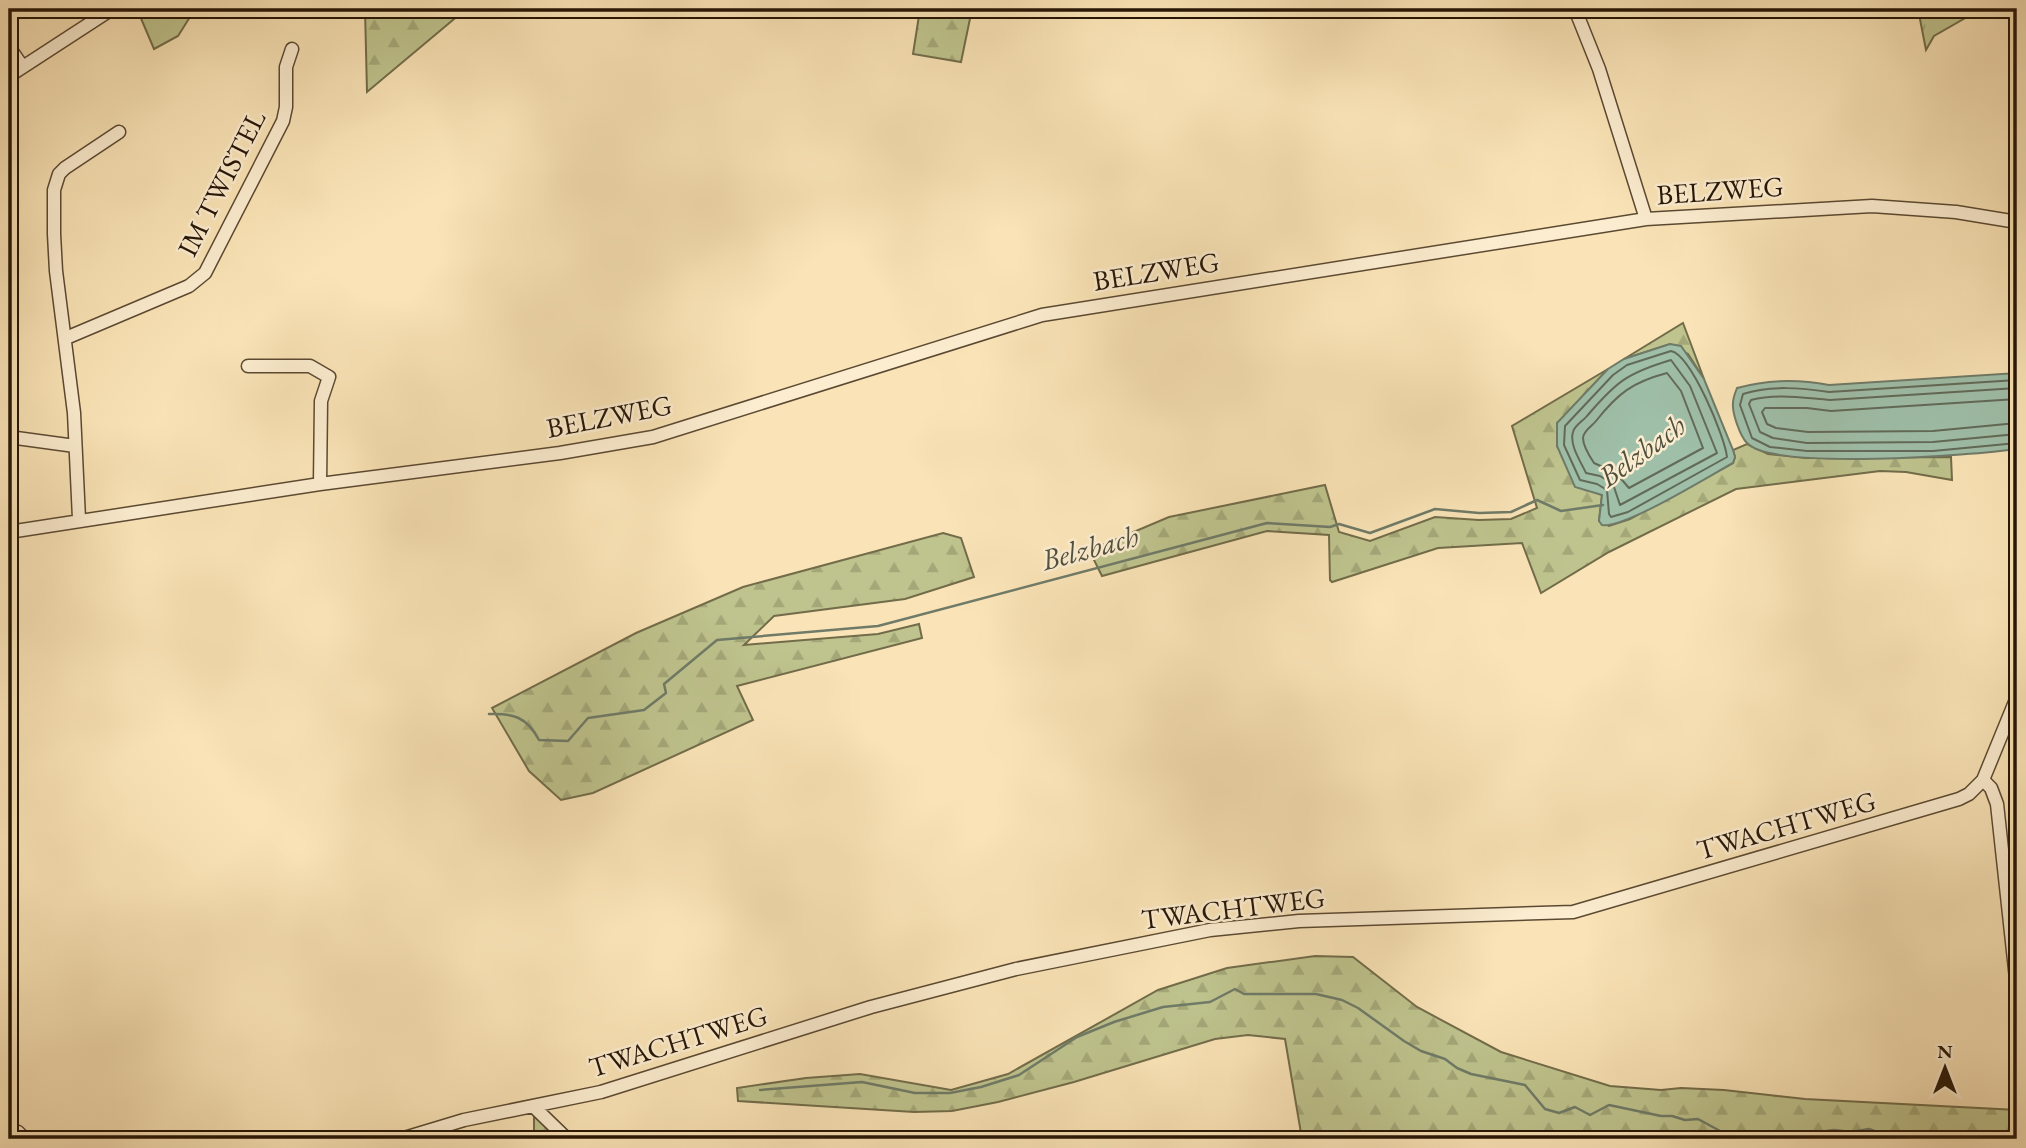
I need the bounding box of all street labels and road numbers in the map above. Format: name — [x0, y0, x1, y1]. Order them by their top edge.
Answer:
street label: IM TWISTEL — [169, 103, 273, 262]
street label: BELZWEG — [1655, 168, 1785, 212]
street label: BELZWEG — [1090, 243, 1222, 299]
street label: BELZWEG — [543, 386, 675, 446]
street label: TWACHTWEG — [1692, 782, 1880, 868]
street label: TWACHTWEG — [1139, 879, 1327, 937]
street label: TWACHTWEG — [584, 997, 772, 1085]

